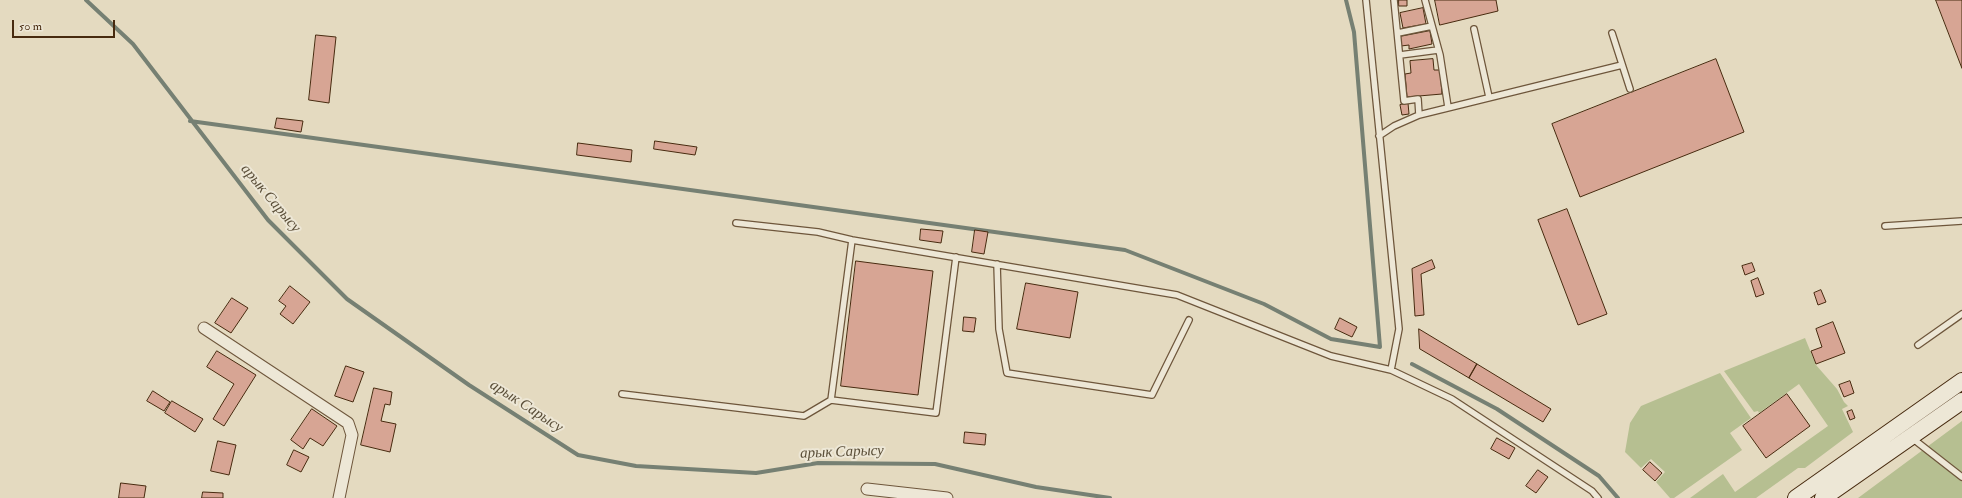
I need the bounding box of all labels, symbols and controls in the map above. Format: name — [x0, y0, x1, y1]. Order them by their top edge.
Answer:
scale bar — [14, 12, 117, 38]
text: 50 m — [19, 19, 42, 34]
water label: арык Сарысу — [236, 161, 304, 237]
water label: арык Сарысу — [486, 377, 566, 437]
water label: арык Сарысу — [800, 443, 884, 463]

